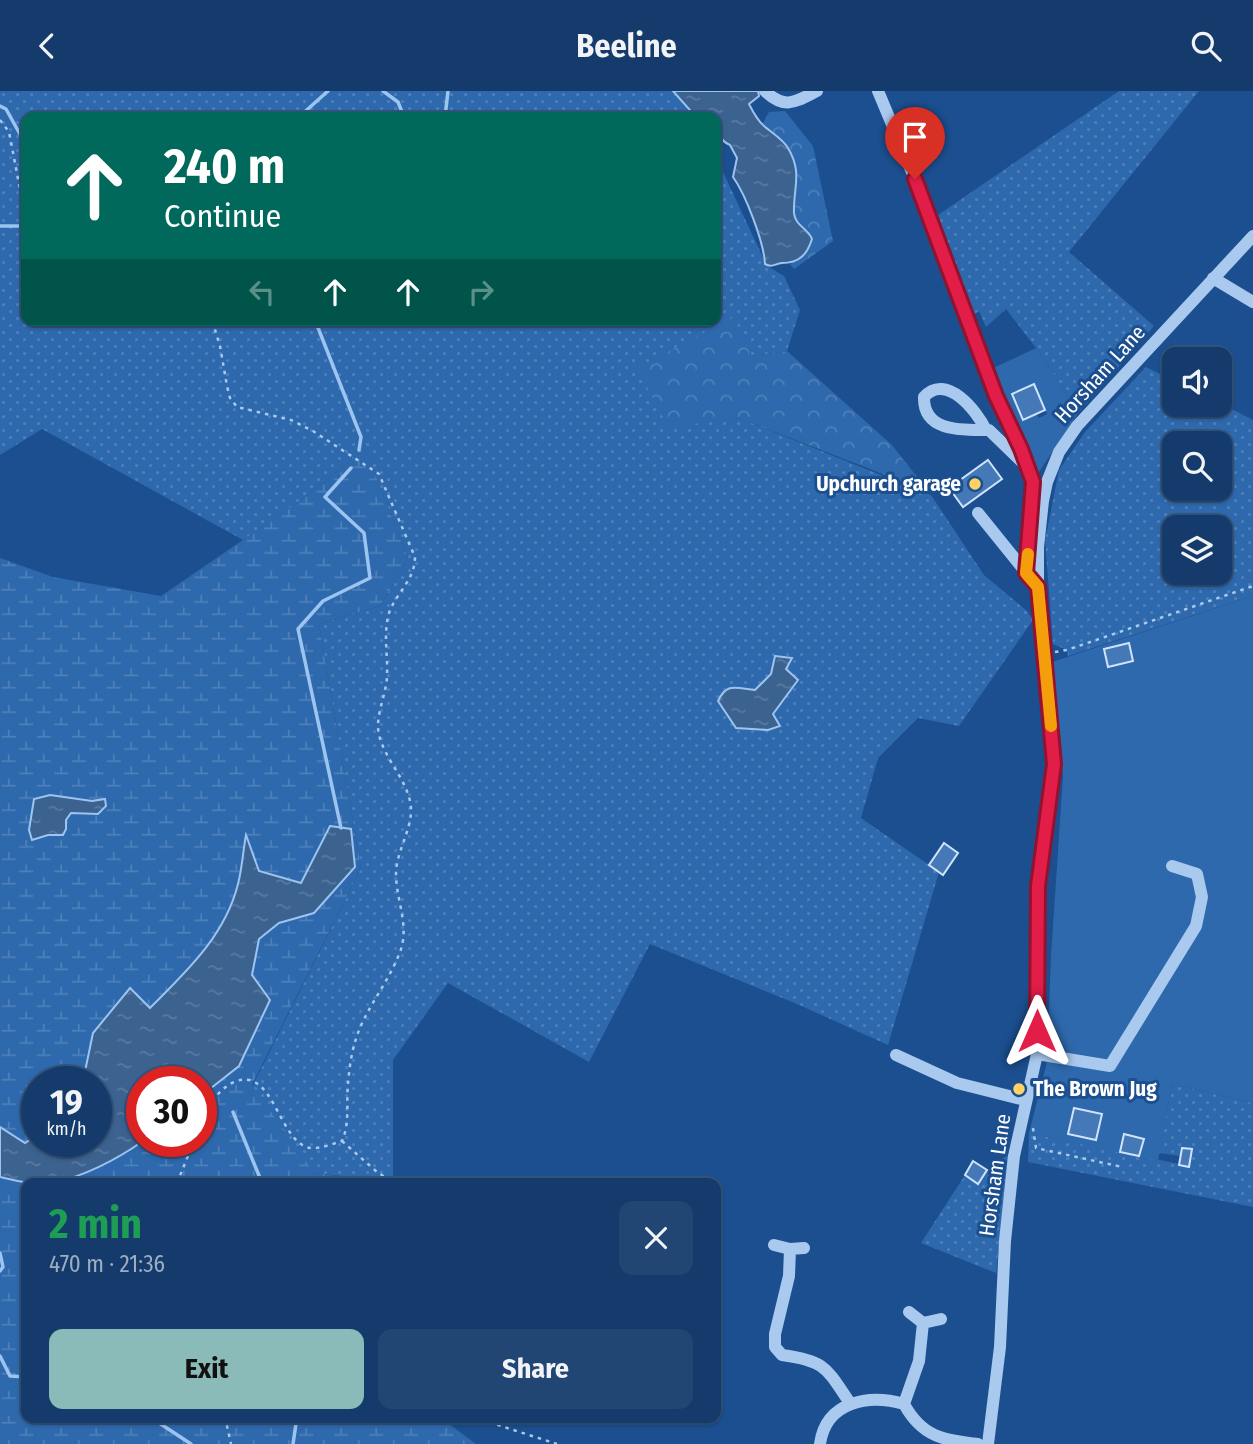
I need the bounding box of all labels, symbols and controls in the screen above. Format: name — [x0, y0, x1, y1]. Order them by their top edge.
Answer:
icon: back — [28, 27, 66, 65]
text: Beeline — [576, 27, 677, 65]
icon: search — [1187, 27, 1225, 65]
pin — [885, 107, 945, 179]
icon: arrive — [896, 118, 934, 156]
text: 240 m — [164, 137, 285, 196]
icon: ahead — [49, 140, 140, 231]
text: Continue — [164, 197, 281, 235]
icon: left — [243, 273, 281, 311]
icon: ahead — [316, 273, 354, 311]
icon: ahead — [389, 273, 427, 311]
icon: right — [462, 273, 500, 311]
street label: Horsham Lane — [1049, 320, 1151, 428]
map controls — [1162, 347, 1232, 585]
button: sound — [1162, 347, 1232, 417]
button: search — [1162, 431, 1232, 501]
place label: Upchurch garage — [816, 471, 961, 497]
marker: Upchurch garage — [967, 476, 983, 492]
button: layers — [1162, 515, 1232, 585]
position arrow — [1000, 994, 1074, 1068]
speed limit sign: 30 — [126, 1066, 217, 1157]
place label: The Brown Jug — [1033, 1076, 1157, 1102]
text: 19 — [50, 1081, 83, 1123]
marker: The Brown Jug — [1011, 1081, 1027, 1097]
street label: Horsham Lane — [974, 1112, 1016, 1238]
text: km/h — [46, 1118, 87, 1140]
text: 2 min — [49, 1199, 142, 1249]
button: close — [619, 1201, 693, 1275]
text: 470 m · 21:36 — [49, 1250, 165, 1278]
button: Exit — [49, 1329, 364, 1409]
button: Share — [378, 1329, 693, 1409]

